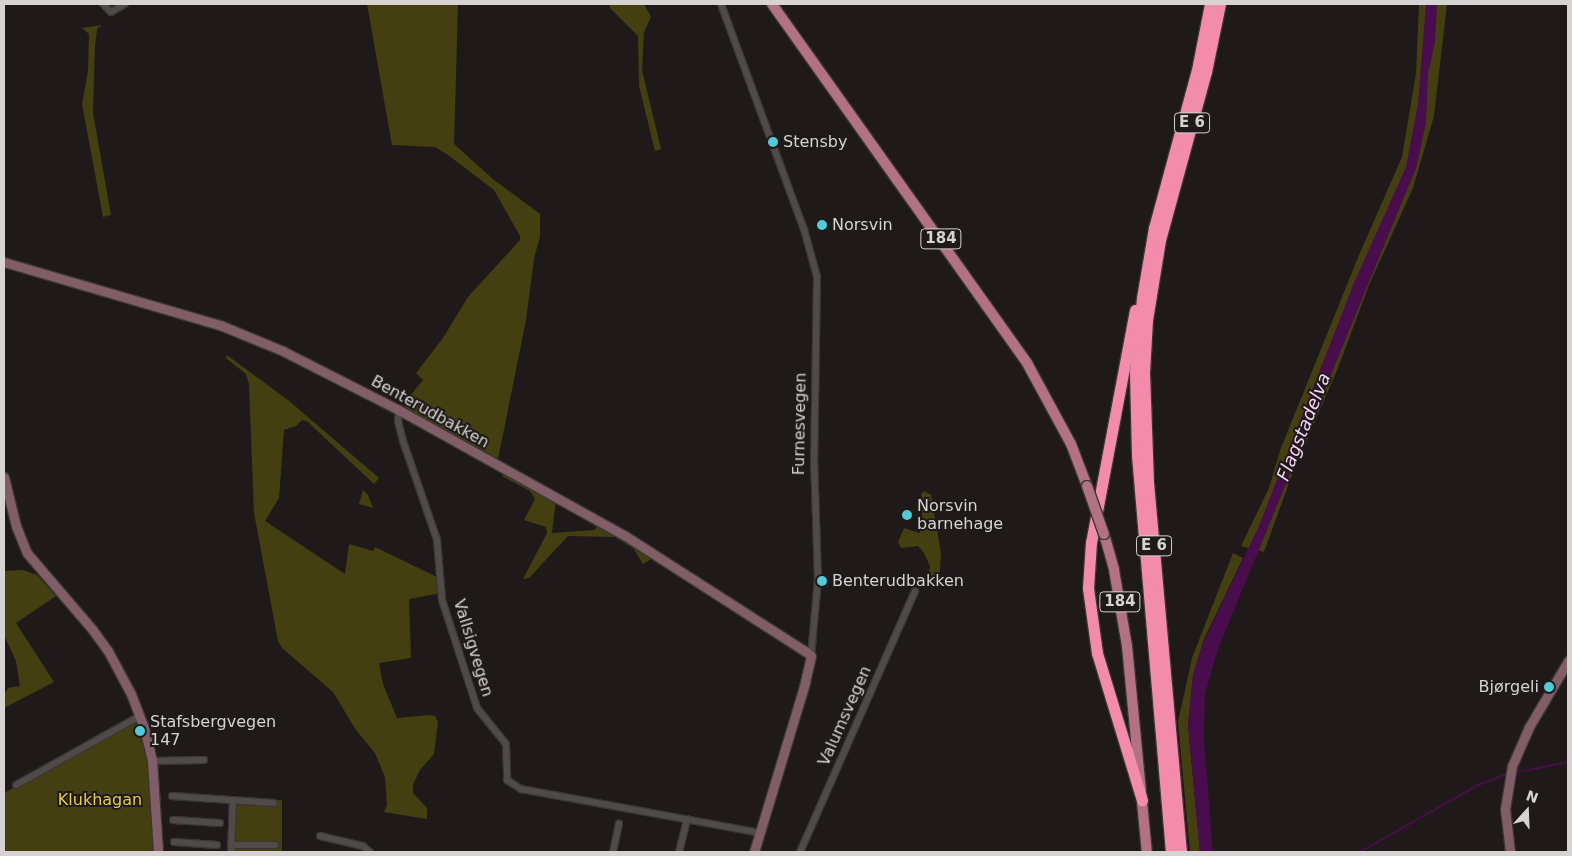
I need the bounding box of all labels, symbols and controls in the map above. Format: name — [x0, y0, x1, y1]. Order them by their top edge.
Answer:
road number: E 6 — [1173, 110, 1211, 136]
place label: Stensby — [783, 132, 847, 152]
marker: Stensby — [767, 136, 779, 148]
place label: Norsvin — [832, 215, 893, 235]
marker: Norsvin — [816, 219, 828, 231]
road number: 184 — [920, 226, 962, 252]
water label: Flagstadelva — [1273, 370, 1335, 484]
street label: Benterudbakken — [368, 372, 492, 452]
street label: Furnesvegen — [790, 373, 810, 475]
place label: Norsvin barnehage — [917, 496, 1003, 534]
marker: Norsvin barnehage — [901, 509, 913, 521]
road number: E 6 — [1135, 534, 1173, 558]
place label: Benterudbakken — [832, 571, 964, 591]
marker: Benterudbakken — [816, 575, 828, 587]
road number: 184 — [1099, 590, 1141, 614]
street label: Vallsigvegen — [449, 597, 497, 699]
street label: Valumsvegen — [814, 663, 876, 769]
place label: Bjørgeli — [1479, 677, 1539, 697]
marker: Bjørgeli — [1543, 681, 1555, 693]
place label: Stafsbergvegen 147 — [150, 712, 276, 750]
marker: Stafsbergvegen 147 — [134, 725, 146, 737]
north arrow — [1502, 786, 1552, 836]
text: N — [1524, 787, 1540, 806]
park label: Klukhagan — [58, 790, 142, 810]

